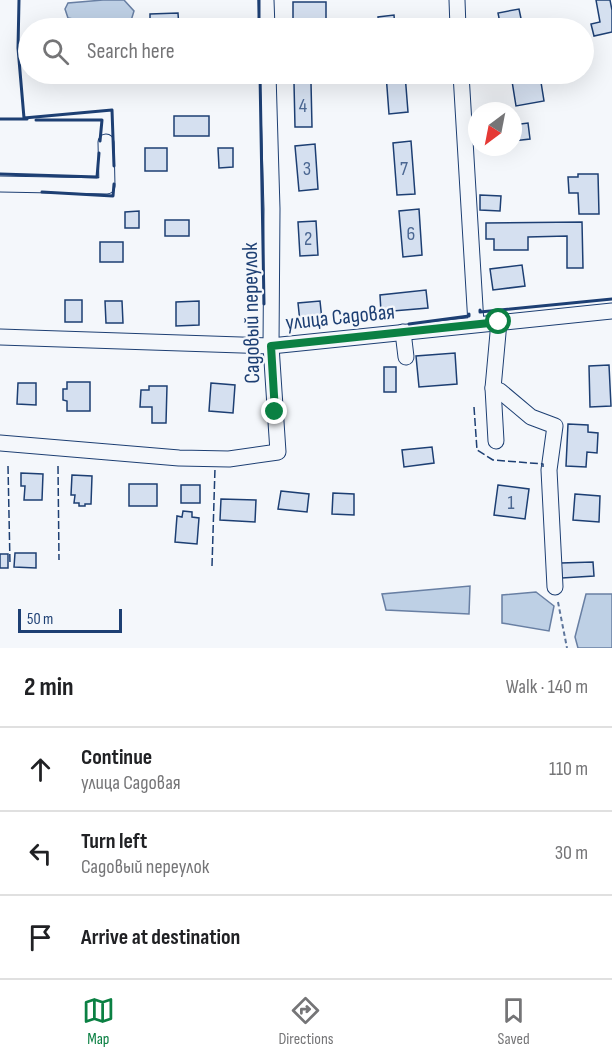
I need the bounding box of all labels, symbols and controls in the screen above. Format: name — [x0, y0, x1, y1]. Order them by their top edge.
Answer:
search box — [18, 18, 594, 84]
icon: search — [39, 35, 72, 68]
text: Search here — [87, 38, 174, 65]
house number: 4 — [299, 94, 307, 118]
north arrow — [468, 102, 522, 156]
house number: 3 — [303, 157, 311, 181]
house number: 7 — [400, 157, 408, 181]
house number: 6 — [407, 222, 415, 246]
house number: 2 — [304, 227, 312, 251]
street label: Садовый переулок — [237, 242, 266, 384]
street label: улица Садовая — [284, 298, 396, 337]
route start — [485, 308, 511, 334]
route end — [261, 398, 287, 424]
house number: 1 — [508, 491, 515, 515]
scale bar — [18, 606, 122, 634]
text: 50 m — [27, 610, 53, 629]
text: 2 min — [24, 672, 74, 703]
text: Walk · 140 m — [506, 675, 588, 699]
text: Continue — [81, 744, 152, 771]
icon: ahead — [24, 753, 57, 786]
text: 110 m — [549, 757, 588, 781]
text: улица Садовая — [81, 771, 181, 795]
text: Turn left — [81, 828, 147, 855]
icon: left — [24, 837, 57, 870]
text: 30 m — [555, 841, 588, 865]
text: Садовый переулок — [81, 855, 209, 879]
icon: arrive — [24, 921, 57, 954]
text: Arrive at destination — [81, 924, 240, 951]
tab: Map — [82, 994, 115, 1049]
tab: Directions — [278, 994, 334, 1049]
tab: Saved — [497, 994, 530, 1049]

